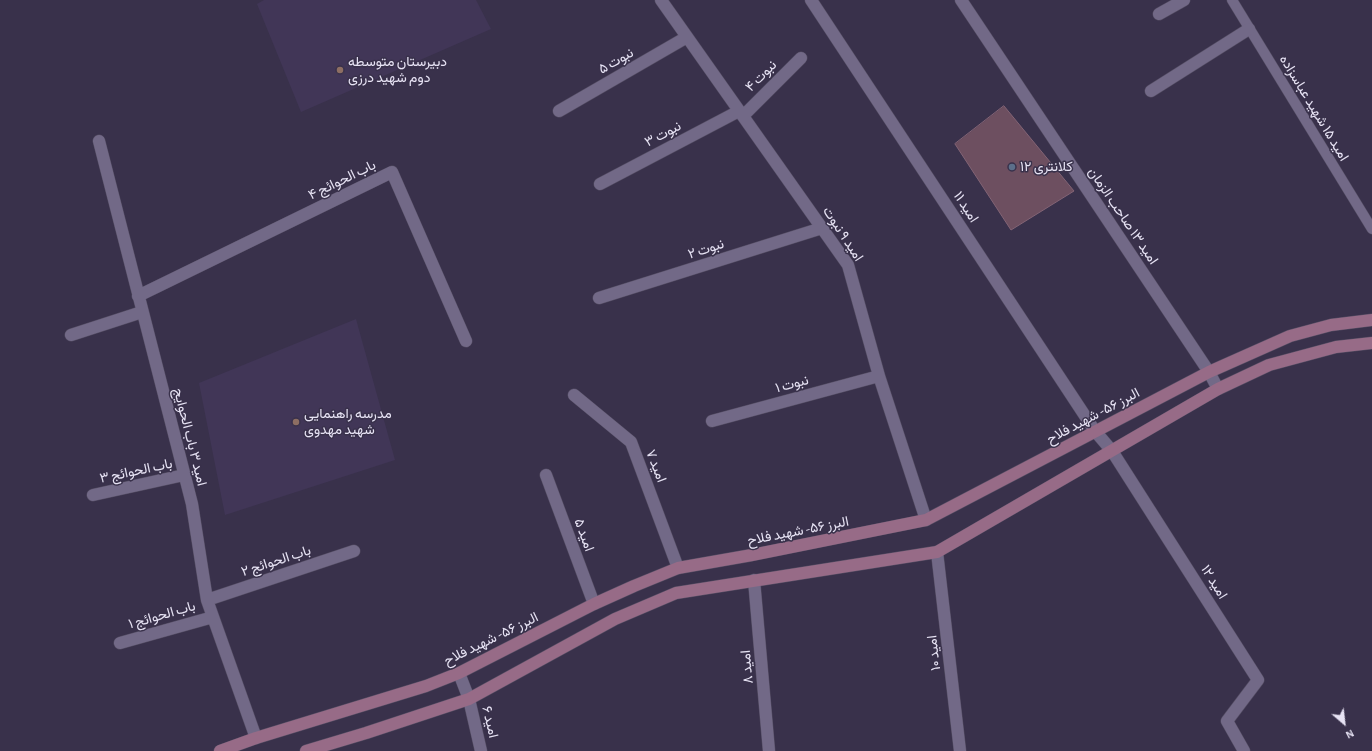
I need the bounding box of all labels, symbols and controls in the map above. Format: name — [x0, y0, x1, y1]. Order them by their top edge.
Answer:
street label: نبوت ۵ — [595, 44, 637, 78]
street label: امید ۱۵ شهید عباسزاده — [1276, 52, 1352, 164]
place label: دبیرستان متوسطه دوم شهید درزی — [348, 54, 447, 86]
street label: نبوت ۴ — [742, 57, 780, 95]
marker: دبیرستان متوسطه دوم شهید درزی — [335, 65, 345, 75]
street label: نبوت ۳ — [642, 117, 684, 151]
street label: باب الحوائج ۴ — [306, 156, 378, 204]
place label: کلانتری ۱۲ — [1020, 159, 1073, 175]
marker: کلانتری ۱۲ — [1007, 162, 1017, 172]
street label: امید ۱۳ صاحب الزمان — [1084, 164, 1162, 268]
street label: امید ۱۱ — [950, 188, 982, 226]
street label: امید ۹ نبوت — [819, 203, 867, 265]
street label: نبوت ۲ — [686, 235, 726, 263]
street label: نبوت ۱ — [774, 372, 810, 396]
street label: البرز ۵۶- شهید فلاح — [1044, 384, 1142, 448]
street label: امید ۳ باب الحوایج — [170, 386, 210, 488]
place label: مدرسه راهنمایی شهید مهدوی — [304, 406, 392, 438]
marker: مدرسه راهنمایی شهید مهدوی — [291, 417, 301, 427]
street label: امید ۷ — [642, 447, 670, 485]
street label: باب الحوائج ۳ — [98, 455, 174, 487]
street label: البرز ۵۶- شهید فلاح — [746, 513, 850, 549]
street label: امید ۵ — [570, 516, 598, 554]
street label: باب الحوائج ۲ — [239, 542, 313, 580]
street label: امید ۱۲ — [1197, 562, 1231, 602]
street label: باب الحوائج ۱ — [127, 597, 197, 633]
street label: البرز ۵۶- شهید فلاح — [441, 609, 541, 669]
street label: امید ۱۰ — [923, 634, 945, 672]
street label: امید ۸ — [737, 649, 757, 685]
north arrow — [1324, 703, 1364, 743]
street label: امید ۶ — [478, 704, 502, 740]
text: N — [1344, 727, 1356, 741]

